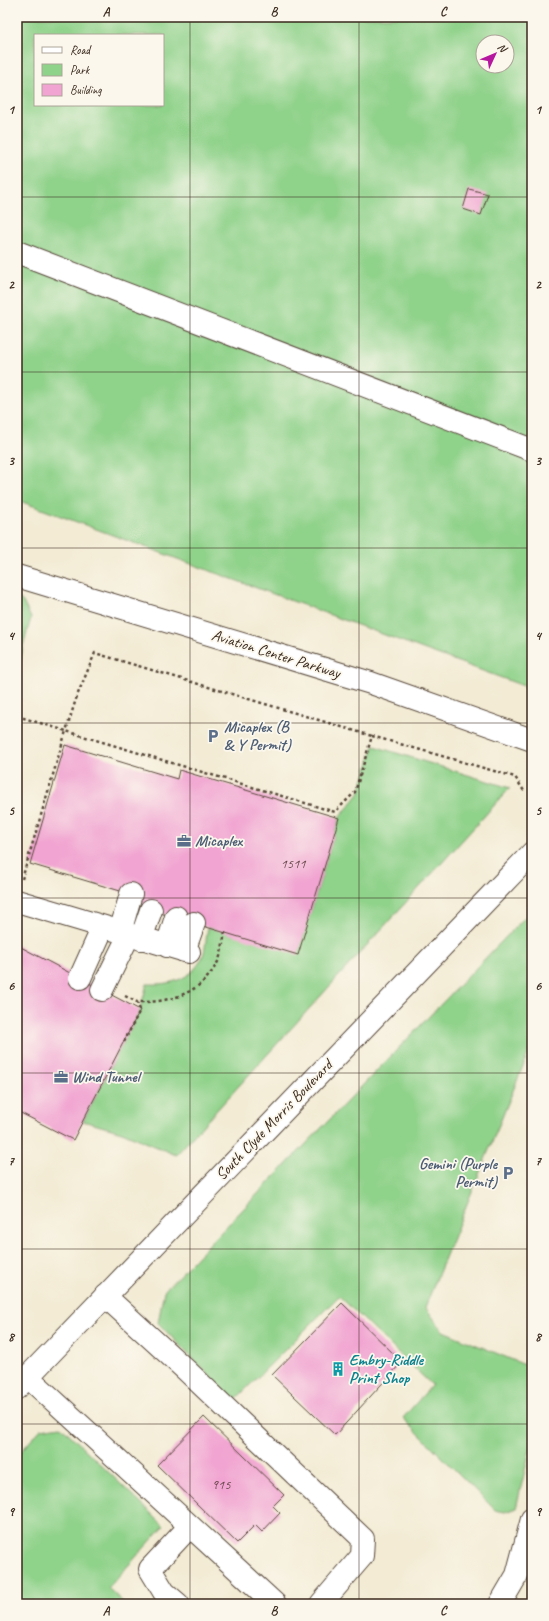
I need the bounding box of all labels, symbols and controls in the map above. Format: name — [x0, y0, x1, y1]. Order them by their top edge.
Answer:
text: A — [103, 4, 111, 20]
text: B — [271, 4, 279, 20]
text: C — [440, 4, 448, 20]
legend — [34, 34, 164, 106]
north arrow — [475, 34, 515, 74]
text: N — [495, 40, 511, 56]
text: Road — [70, 42, 92, 58]
text: Park — [70, 62, 91, 78]
text: Building — [70, 82, 102, 98]
text: 1 — [8, 102, 16, 118]
text: 1 — [535, 102, 543, 118]
text: 2 — [8, 277, 15, 293]
text: 2 — [535, 277, 542, 293]
text: 3 — [8, 453, 15, 469]
text: 3 — [535, 453, 542, 469]
street label: Aviation Center Parkway — [209, 625, 344, 684]
text: 4 — [8, 628, 16, 644]
text: 4 — [535, 628, 543, 644]
place label: Micaplex (B & Y Permit) — [224, 717, 292, 755]
parking icon: Micaplex (B & Y Permit) — [205, 728, 221, 744]
text: 5 — [8, 803, 15, 819]
text: 5 — [535, 803, 542, 819]
place label: Micaplex — [195, 831, 244, 851]
office icon: Micaplex — [176, 833, 192, 849]
house number: 1511 — [280, 855, 306, 872]
text: 6 — [8, 978, 15, 994]
text: 6 — [535, 978, 542, 994]
street label: South Clyde Morris Boulevard — [211, 1054, 339, 1184]
place label: Wind Tunnel — [72, 1067, 143, 1087]
office icon: Wind Tunnel — [53, 1069, 69, 1085]
text: 7 — [8, 1153, 15, 1169]
text: 7 — [535, 1153, 542, 1169]
place label: Gemini (Purple Permit) — [419, 1154, 499, 1192]
parking icon: Gemini (Purple Permit) — [500, 1165, 516, 1181]
text: 8 — [8, 1329, 16, 1345]
text: 8 — [535, 1329, 543, 1345]
place label: Embry-Riddle Print Shop — [349, 1350, 425, 1388]
building icon: Embry-Riddle Print Shop — [330, 1361, 346, 1377]
house number: 915 — [212, 1476, 231, 1493]
text: 9 — [8, 1504, 15, 1520]
text: 9 — [535, 1504, 542, 1520]
text: A — [103, 1603, 111, 1619]
text: B — [271, 1603, 279, 1619]
text: C — [440, 1603, 448, 1619]

